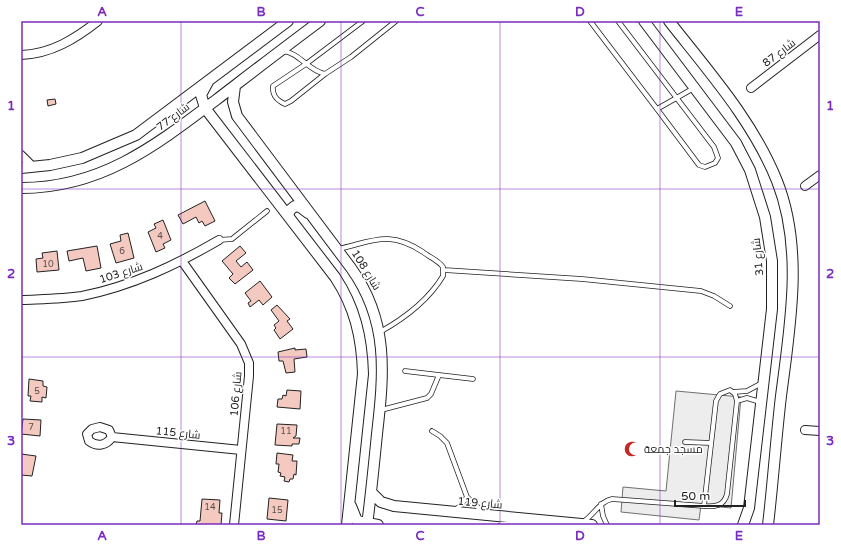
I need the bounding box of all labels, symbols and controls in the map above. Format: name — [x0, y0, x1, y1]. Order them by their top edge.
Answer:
text: A — [97, 4, 107, 20]
text: B — [256, 4, 266, 20]
text: C — [415, 4, 425, 20]
text: D — [575, 4, 585, 20]
text: E — [735, 4, 743, 20]
street label: شارع 87 — [760, 36, 799, 70]
text: 1 — [7, 98, 15, 114]
text: 1 — [826, 98, 834, 114]
street label: شارع 77 — [154, 100, 193, 134]
house number: 4 — [157, 231, 163, 242]
street label: شارع 31 — [750, 237, 767, 276]
house number: 6 — [119, 246, 125, 257]
street label: شارع 108 — [348, 248, 383, 293]
house number: 10 — [42, 259, 54, 270]
street label: شارع 103 — [98, 260, 145, 287]
text: 2 — [7, 266, 15, 282]
text: 2 — [826, 266, 834, 282]
street label: شارع 106 — [228, 371, 245, 417]
house number: 5 — [34, 386, 40, 397]
house number: 7 — [28, 422, 34, 433]
street label: شارع 115 — [155, 424, 201, 443]
house number: 11 — [280, 426, 292, 437]
text: 3 — [7, 433, 15, 449]
text: 3 — [826, 433, 834, 449]
mosque icon: مسجد جمعة — [623, 440, 641, 458]
place label: مسجد جمعة — [644, 443, 703, 456]
scale bar — [675, 482, 745, 508]
text: 50 m — [681, 489, 710, 503]
street label: شارع 119 — [457, 495, 503, 512]
house number: 14 — [204, 502, 216, 513]
house number: 15 — [271, 505, 283, 516]
text: A — [97, 528, 107, 544]
text: B — [256, 528, 266, 544]
text: C — [415, 528, 425, 544]
text: D — [575, 528, 585, 544]
text: E — [735, 528, 743, 544]

